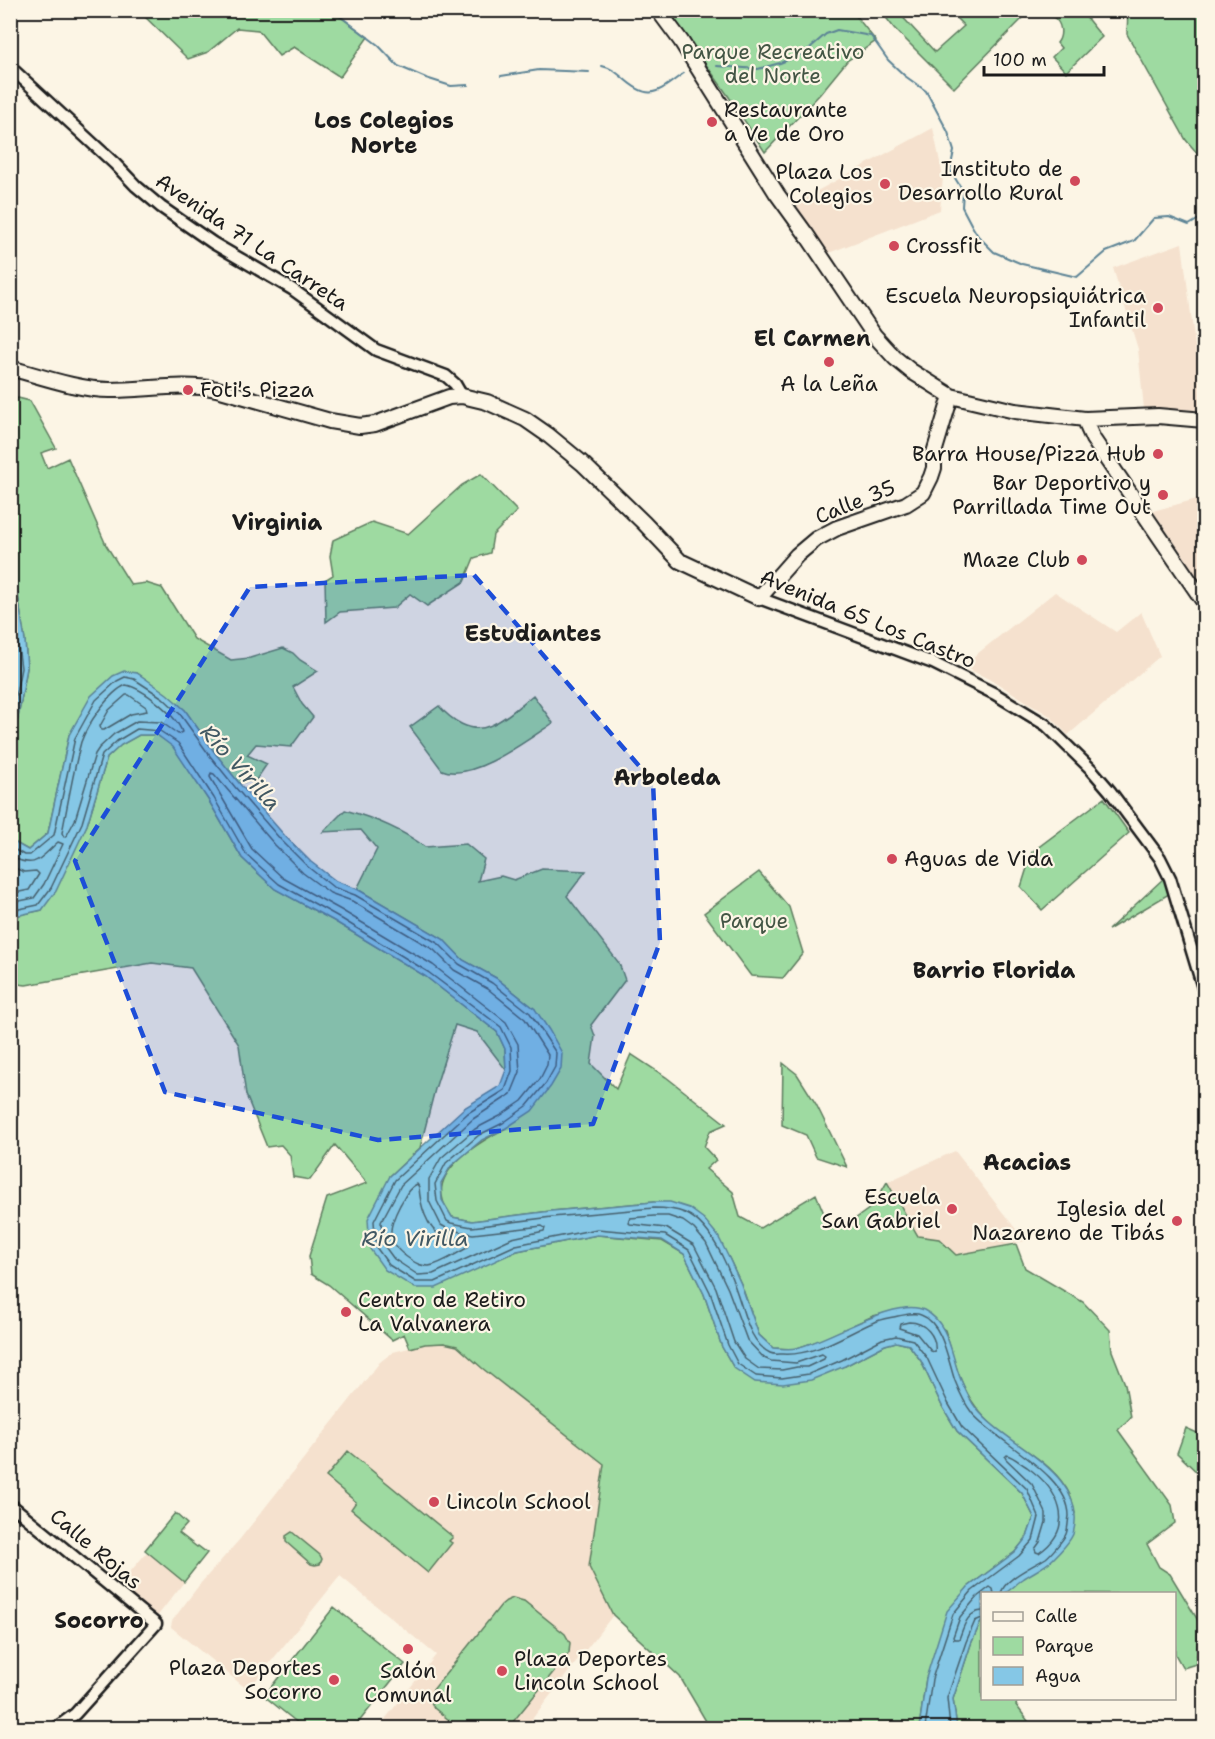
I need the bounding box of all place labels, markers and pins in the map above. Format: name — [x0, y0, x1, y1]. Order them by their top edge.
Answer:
place label: Restaurante a Ve de Oro — [724, 96, 848, 148]
marker: Restaurante a Ve de Oro — [705, 115, 719, 129]
place label: Instituto de Desarrollo Rural — [898, 155, 1064, 207]
place label: Plaza Los Colegios — [775, 158, 873, 210]
marker: Instituto de Desarrollo Rural — [1068, 174, 1082, 188]
marker: Plaza Los Colegios — [878, 177, 892, 191]
place label: Crossfit — [906, 232, 982, 260]
marker: Crossfit — [887, 239, 901, 253]
place label: Escuela Neuropsiquiátrica Infantil — [885, 282, 1147, 334]
marker: Escuela Neuropsiquiátrica Infantil — [1151, 301, 1165, 315]
marker: A la Leña — [822, 355, 836, 369]
place label: A la Leña — [780, 370, 878, 398]
place label: Foti's Pizza — [200, 376, 314, 404]
marker: Foti's Pizza — [181, 383, 195, 397]
place label: Barra House/Pizza Hub — [912, 440, 1146, 468]
marker: Barra House/Pizza Hub — [1151, 447, 1165, 461]
place label: Bar Deportivo y Parrillada Time Out — [952, 469, 1151, 521]
marker: Bar Deportivo y Parrillada Time Out — [1156, 488, 1170, 502]
place label: Maze Club — [963, 546, 1070, 574]
marker: Maze Club — [1075, 553, 1089, 567]
place label: Aguas de Vida — [904, 845, 1053, 873]
marker: Aguas de Vida — [885, 852, 899, 866]
place label: Escuela San Gabriel — [822, 1183, 941, 1235]
place label: Iglesia del Nazareno de Tibás — [972, 1195, 1166, 1247]
marker: Escuela San Gabriel — [945, 1202, 959, 1216]
marker: Iglesia del Nazareno de Tibás — [1170, 1214, 1184, 1228]
place label: Centro de Retiro La Valvanera — [358, 1286, 526, 1338]
marker: Centro de Retiro La Valvanera — [339, 1305, 353, 1319]
place label: Lincoln School — [446, 1488, 591, 1516]
marker: Lincoln School — [427, 1495, 441, 1509]
marker: Salón Comunal — [401, 1642, 415, 1656]
place label: Plaza Deportes Lincoln School — [514, 1645, 667, 1697]
place label: Plaza Deportes Socorro — [169, 1654, 322, 1706]
place label: Salón Comunal — [364, 1657, 452, 1709]
marker: Plaza Deportes Lincoln School — [495, 1664, 509, 1678]
marker: Plaza Deportes Socorro — [327, 1673, 341, 1687]

